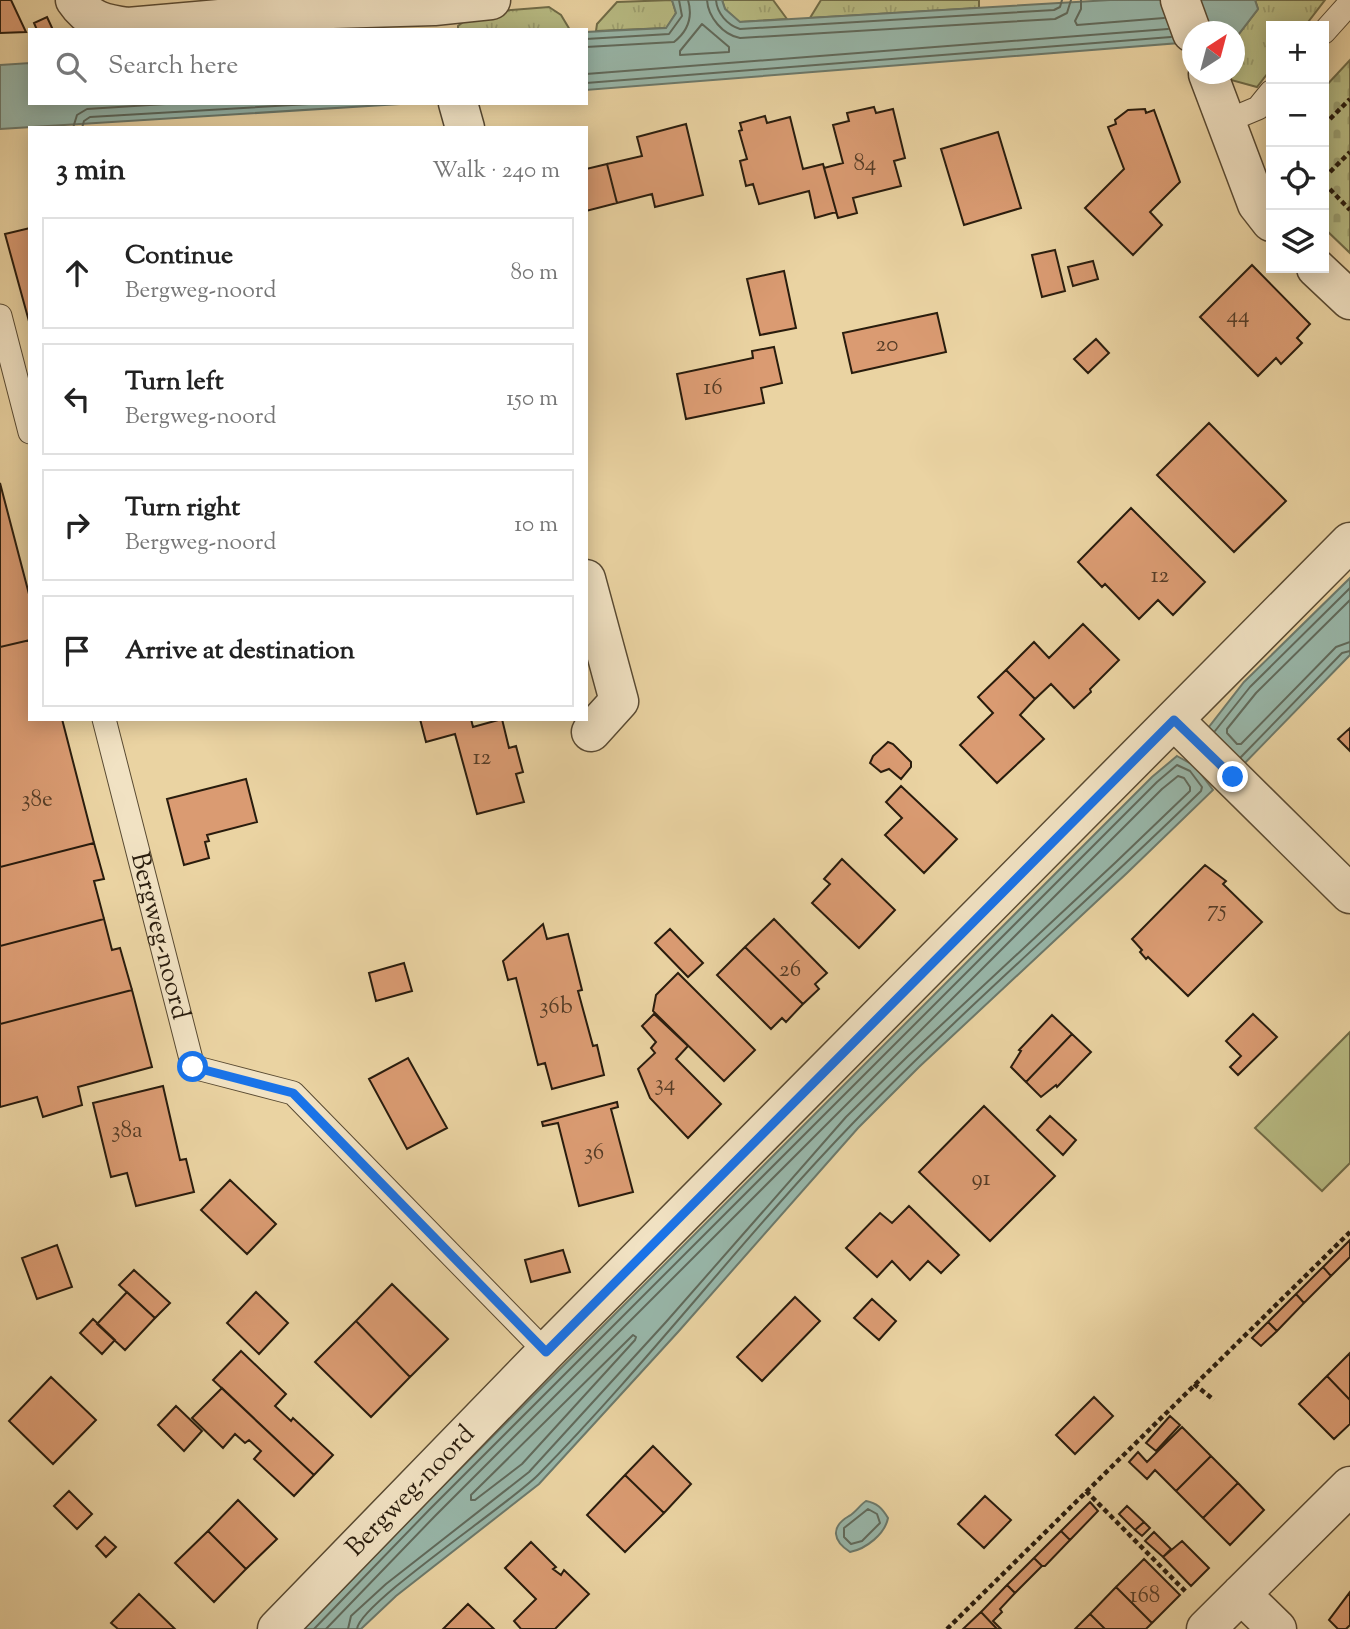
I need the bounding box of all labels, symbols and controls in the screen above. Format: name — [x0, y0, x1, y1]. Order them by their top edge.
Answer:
north arrow — [1182, 21, 1245, 84]
map controls — [1266, 21, 1329, 273]
button: + — [1266, 21, 1329, 84]
search box — [28, 28, 588, 105]
icon: search — [52, 48, 90, 86]
text: Search here — [108, 48, 238, 85]
button: − — [1266, 84, 1329, 147]
button: locate — [1266, 147, 1329, 210]
house number: 84 — [854, 148, 876, 181]
text: 3 min — [56, 150, 126, 193]
text: Walk · 240 m — [432, 155, 560, 188]
button: layers — [1266, 210, 1329, 273]
text: Continue — [125, 238, 233, 275]
icon: ahead — [58, 254, 96, 292]
text: 80 m — [510, 257, 558, 290]
text: Bergweg-noord — [125, 275, 276, 308]
house number: 44 — [1226, 300, 1250, 333]
house number: 20 — [876, 329, 898, 362]
text: Turn left — [125, 364, 224, 401]
house number: 16 — [703, 372, 723, 405]
icon: left — [58, 380, 96, 418]
text: 150 m — [506, 383, 558, 416]
text: Bergweg-noord — [125, 401, 276, 434]
text: Turn right — [125, 490, 240, 527]
icon: right — [58, 506, 96, 544]
text: 10 m — [514, 509, 558, 542]
text: Bergweg-noord — [125, 527, 276, 560]
house number: 12 — [1151, 560, 1170, 593]
icon: arrive — [58, 632, 96, 670]
text: Arrive at destination — [125, 633, 355, 670]
house number: 12 — [473, 742, 492, 775]
route end — [1217, 761, 1248, 792]
house number: 38e — [21, 784, 53, 817]
street label: Bergweg-noord — [120, 848, 199, 1024]
house number: 75 — [1207, 894, 1227, 927]
house number: 26 — [779, 954, 801, 987]
house number: 36b — [539, 991, 573, 1024]
route start — [177, 1051, 208, 1082]
house number: 34 — [655, 1068, 675, 1101]
house number: 38a — [111, 1115, 143, 1148]
house number: 36 — [584, 1137, 604, 1170]
house number: 91 — [972, 1163, 991, 1196]
street label: Bergweg-noord — [338, 1417, 484, 1566]
house number: 168 — [1130, 1580, 1160, 1613]

